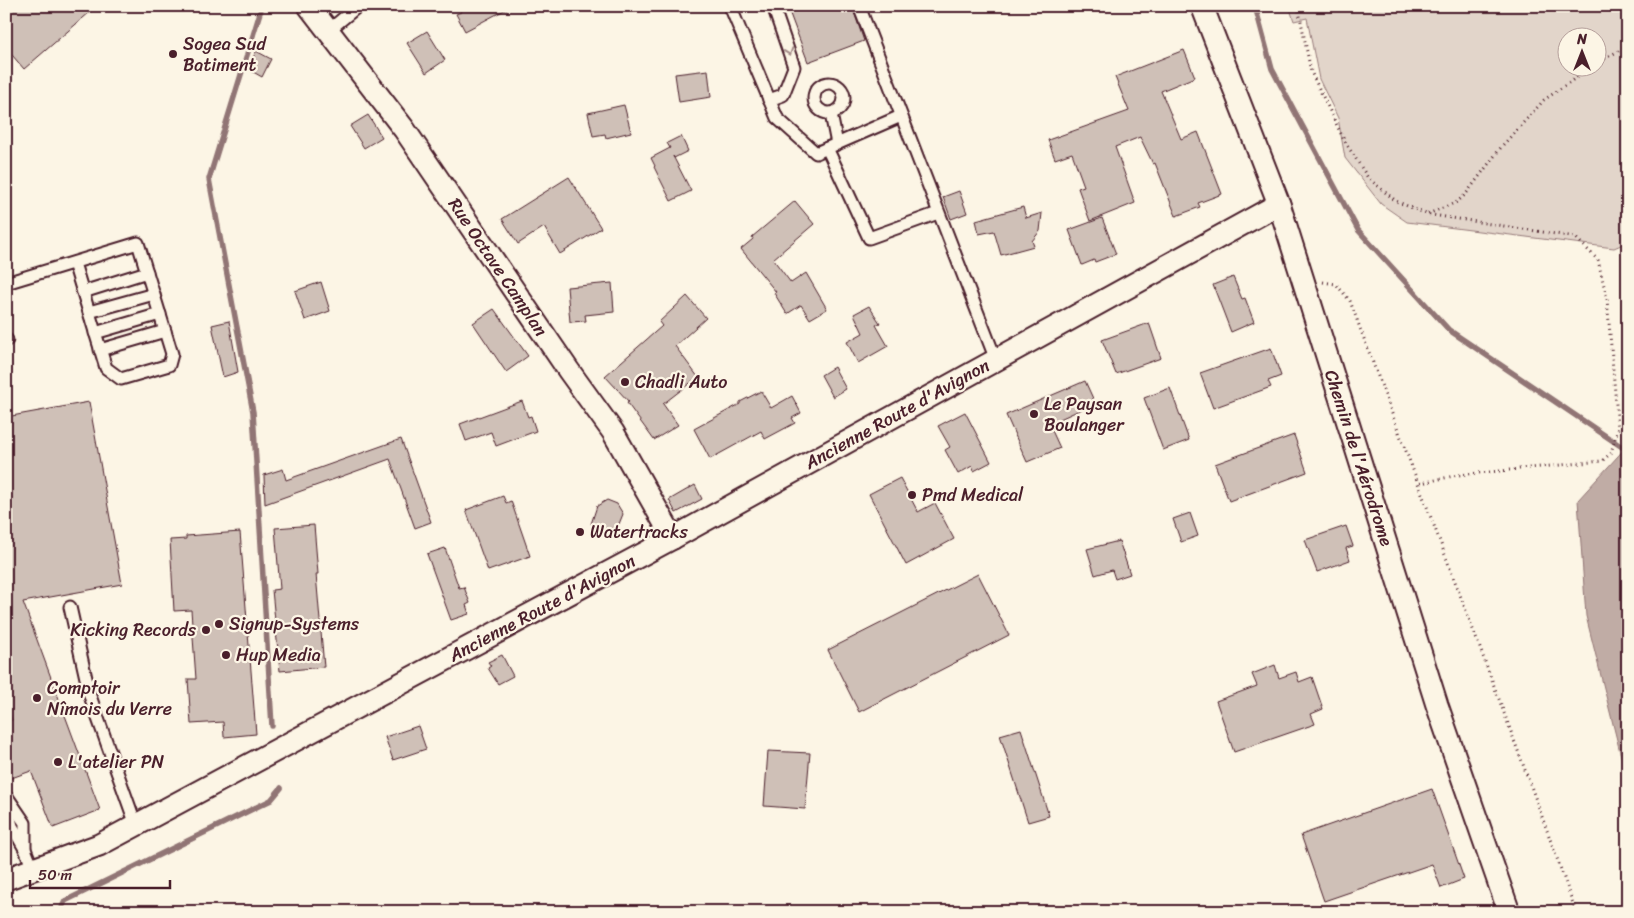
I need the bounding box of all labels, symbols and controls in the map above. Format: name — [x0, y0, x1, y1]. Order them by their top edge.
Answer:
text: N — [1576, 27, 1587, 52]
place label: Sogea Sud Batiment — [183, 28, 267, 81]
north arrow — [1556, 28, 1606, 78]
one-way arrow — [783, 47, 793, 56]
marker: Sogea Sud Batiment — [167, 48, 179, 60]
street label: Rue Octave Camplan — [439, 191, 557, 343]
street label: Ancienne Route d'Avignon — [798, 350, 996, 479]
place label: Chadli Auto — [635, 366, 727, 398]
street label: Chemin de l'Aérodrome — [1315, 366, 1403, 551]
marker: Chadli Auto — [619, 376, 631, 388]
place label: Le Paysan Boulanger — [1044, 388, 1125, 441]
marker: Le Paysan Boulanger — [1028, 408, 1040, 420]
place label: Pmd Medical — [922, 479, 1024, 511]
marker: Pmd Medical — [906, 489, 918, 501]
place label: Watertracks — [590, 516, 689, 548]
marker: Watertracks — [574, 526, 586, 538]
street label: Ancienne Route d'Avignon — [442, 545, 641, 671]
place label: Signup-Systems — [229, 608, 360, 640]
place label: Kicking Records — [70, 614, 197, 646]
marker: Signup-Systems — [213, 618, 225, 630]
marker: Kicking Records — [200, 624, 212, 636]
place label: Hup Media — [236, 639, 321, 671]
marker: Hup Media — [220, 649, 232, 661]
place label: Comptoir Nîmois du Verre — [47, 672, 172, 725]
marker: Comptoir Nîmois du Verre — [31, 692, 43, 704]
place label: L'atelier PN — [68, 746, 165, 778]
marker: L'atelier PN — [52, 756, 64, 768]
scale bar — [30, 858, 170, 890]
text: 50 m — [38, 862, 73, 888]

